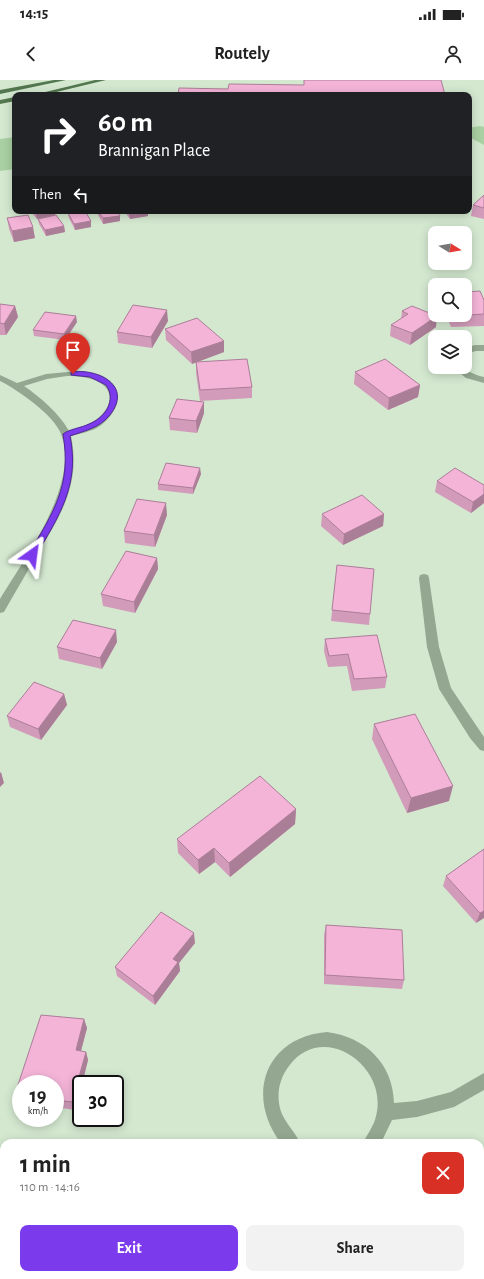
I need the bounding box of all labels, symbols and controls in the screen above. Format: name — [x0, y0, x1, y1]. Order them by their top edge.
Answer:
text: 14:15 — [20, 6, 48, 21]
icon: back — [20, 43, 42, 65]
icon: person — [442, 43, 464, 65]
text: Routely — [214, 45, 270, 63]
icon: right — [32, 108, 84, 160]
text: 60 m — [98, 109, 153, 137]
text: Brannigan Place — [98, 142, 210, 160]
icon: left — [70, 184, 92, 206]
text: Then — [32, 187, 62, 202]
north arrow — [428, 226, 472, 270]
map controls — [428, 226, 472, 374]
button: search — [428, 278, 472, 322]
button: layers — [428, 330, 472, 374]
pin — [56, 333, 90, 374]
icon: arrive — [62, 339, 84, 361]
position arrow — [11, 534, 53, 576]
speed limit sign: 30 — [72, 1075, 124, 1127]
text: 19 — [30, 1086, 46, 1106]
text: km/h — [28, 1106, 48, 1116]
button: close — [422, 1152, 464, 1194]
text: 1 min — [20, 1153, 71, 1177]
text: 110 m · 14:16 — [20, 1181, 80, 1194]
button: Exit — [20, 1225, 238, 1271]
button: Share — [246, 1225, 464, 1271]

